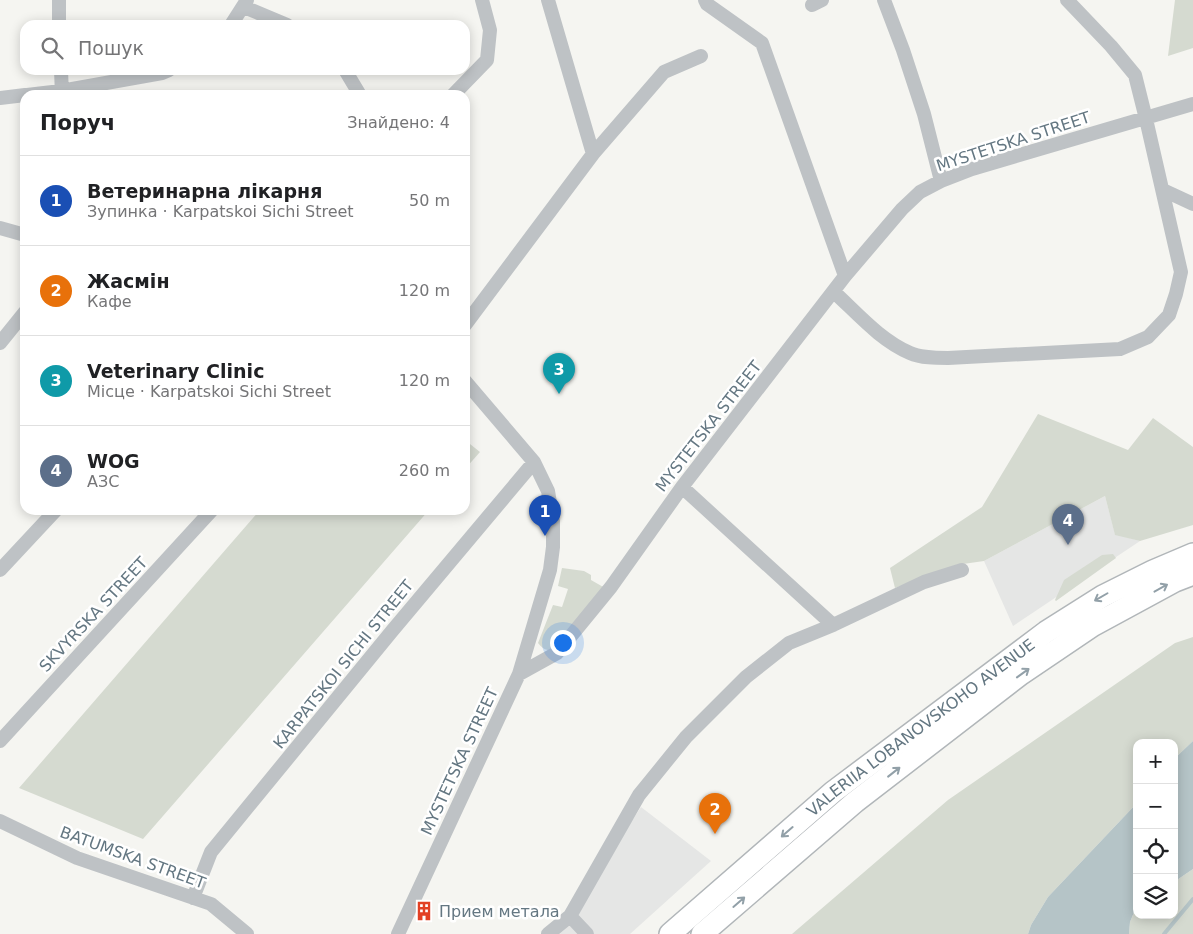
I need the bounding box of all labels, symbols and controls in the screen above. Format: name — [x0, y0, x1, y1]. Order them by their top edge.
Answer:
search box — [20, 20, 470, 75]
icon: search — [38, 34, 66, 62]
text: Пошук — [78, 37, 144, 59]
street label: MYSTETSKA STREET — [934, 108, 1093, 175]
text: Поруч — [40, 111, 115, 135]
text: Знайдено: 4 — [347, 113, 450, 132]
text: Ветеринарна лікарня — [87, 180, 322, 202]
text: 1 — [50, 191, 62, 210]
text: 50 m — [409, 191, 450, 210]
text: Зупинка · Karpatskoi Sichi Street — [87, 202, 354, 221]
text: Жасмін — [87, 270, 170, 292]
text: 2 — [50, 281, 62, 300]
text: 120 m — [399, 281, 450, 300]
text: Кафе — [87, 292, 132, 311]
pin: 3 — [543, 353, 575, 394]
street label: MYSTETSKA STREET — [651, 357, 766, 496]
text: Veterinary Clinic — [87, 360, 264, 382]
text: 3 — [50, 371, 62, 390]
text: 120 m — [399, 371, 450, 390]
text: Місце · Karpatskoi Sichi Street — [87, 382, 331, 401]
text: WOG — [87, 450, 140, 472]
text: 4 — [50, 461, 62, 480]
text: 260 m — [399, 461, 450, 480]
text: АЗС — [87, 472, 119, 491]
pin: 1 — [529, 495, 561, 536]
pin: 4 — [1052, 504, 1084, 545]
street label: SKVYRSKA STREET — [35, 553, 152, 676]
street label: KARPATSKOI SICHI STREET — [269, 576, 417, 752]
one-way arrow — [1153, 583, 1168, 593]
one-way arrow — [1095, 593, 1109, 603]
your location — [550, 630, 576, 656]
street label: VALERIIA LOBANOVSKOHO AVENUE — [803, 635, 1039, 821]
one-way arrow — [1016, 668, 1030, 678]
street label: MYSTETSKA STREET — [417, 684, 502, 838]
map controls — [1133, 739, 1178, 919]
button: + — [1133, 739, 1178, 784]
one-way arrow — [887, 767, 900, 778]
button: − — [1133, 784, 1178, 829]
pin: 2 — [699, 793, 731, 834]
street label: BATUMSKA STREET — [58, 822, 208, 893]
one-way arrow — [781, 826, 794, 837]
button: locate — [1133, 829, 1178, 874]
button: layers — [1133, 874, 1178, 919]
one-way arrow — [732, 896, 745, 908]
building icon: Прием метала — [413, 900, 435, 922]
place label: Прием метала — [439, 902, 560, 921]

